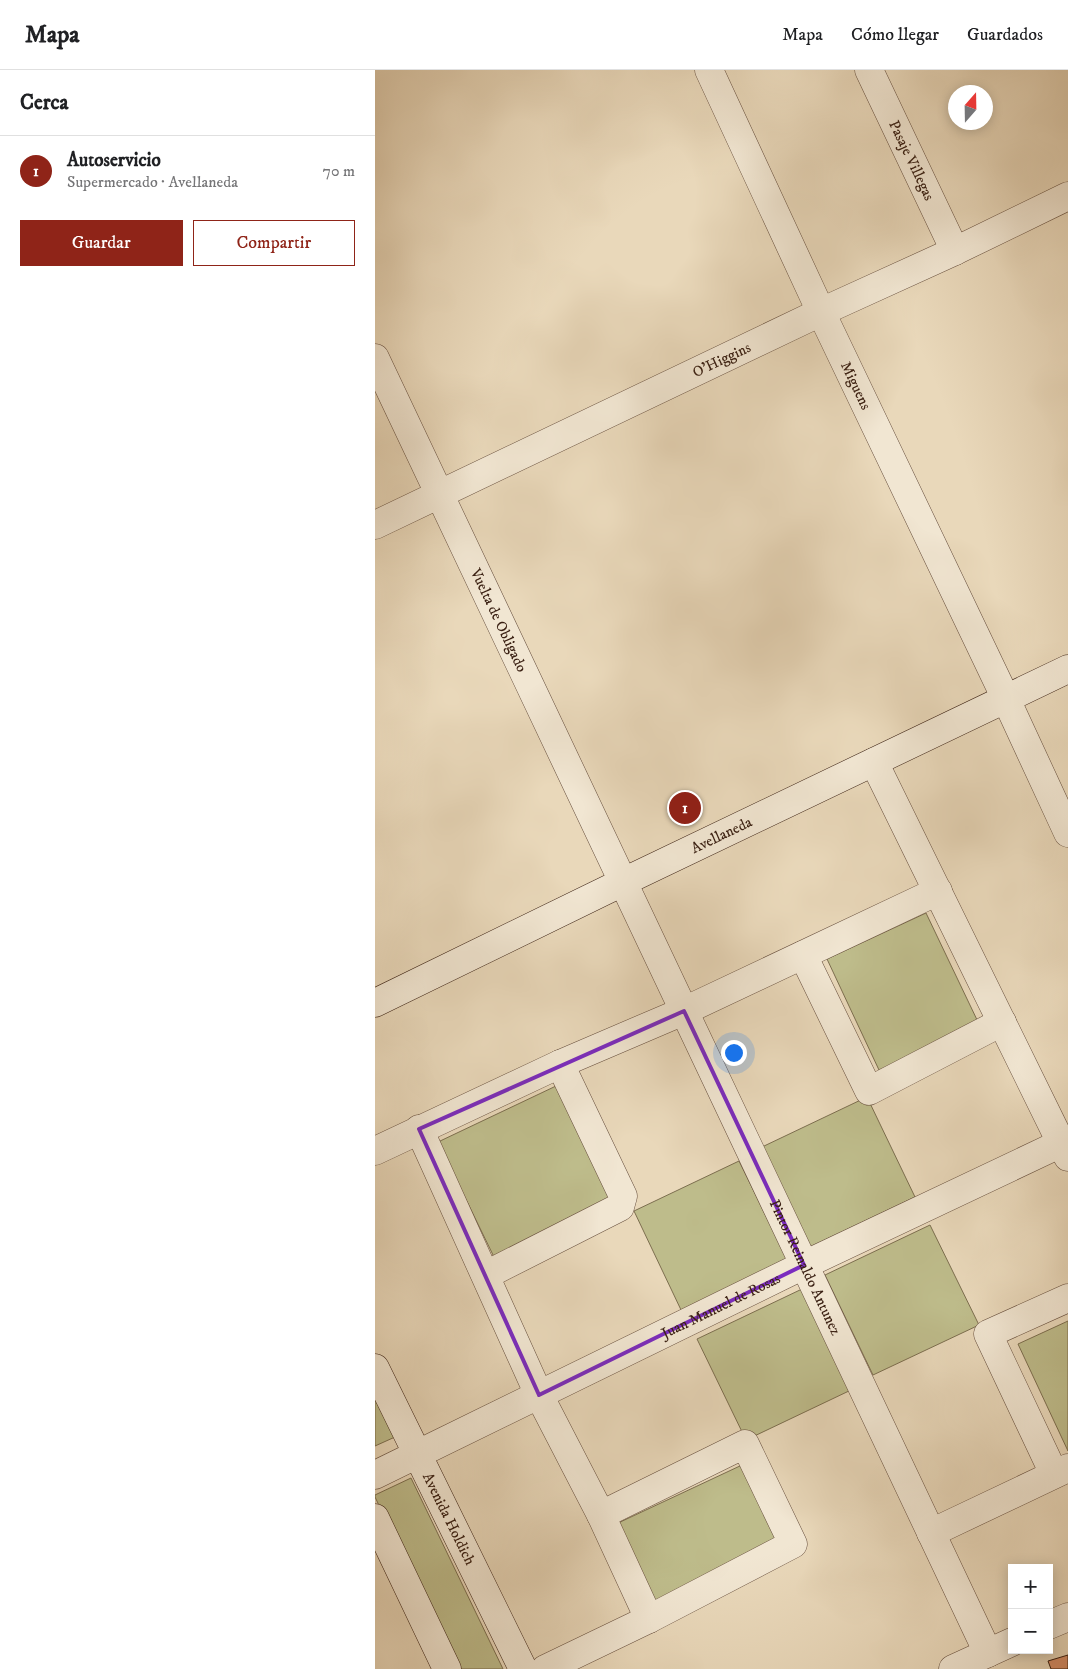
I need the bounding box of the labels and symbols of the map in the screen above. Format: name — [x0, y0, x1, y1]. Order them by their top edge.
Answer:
north arrow — [948, 85, 993, 130]
street label: Pasaje Villegas — [884, 117, 939, 204]
street label: O'Higgins — [690, 338, 754, 382]
street label: Miguens — [836, 358, 875, 413]
street label: Vuelta de Obligado — [466, 565, 531, 675]
pin: 1 — [669, 789, 701, 827]
street label: Avellaneda — [688, 812, 756, 858]
your location — [721, 1040, 747, 1066]
street label: Pintor Reinaldo Antunez — [765, 1197, 845, 1339]
street label: Juan Manuel de Rosas — [657, 1269, 784, 1344]
street label: Avenida Holdich — [418, 1470, 479, 1568]

